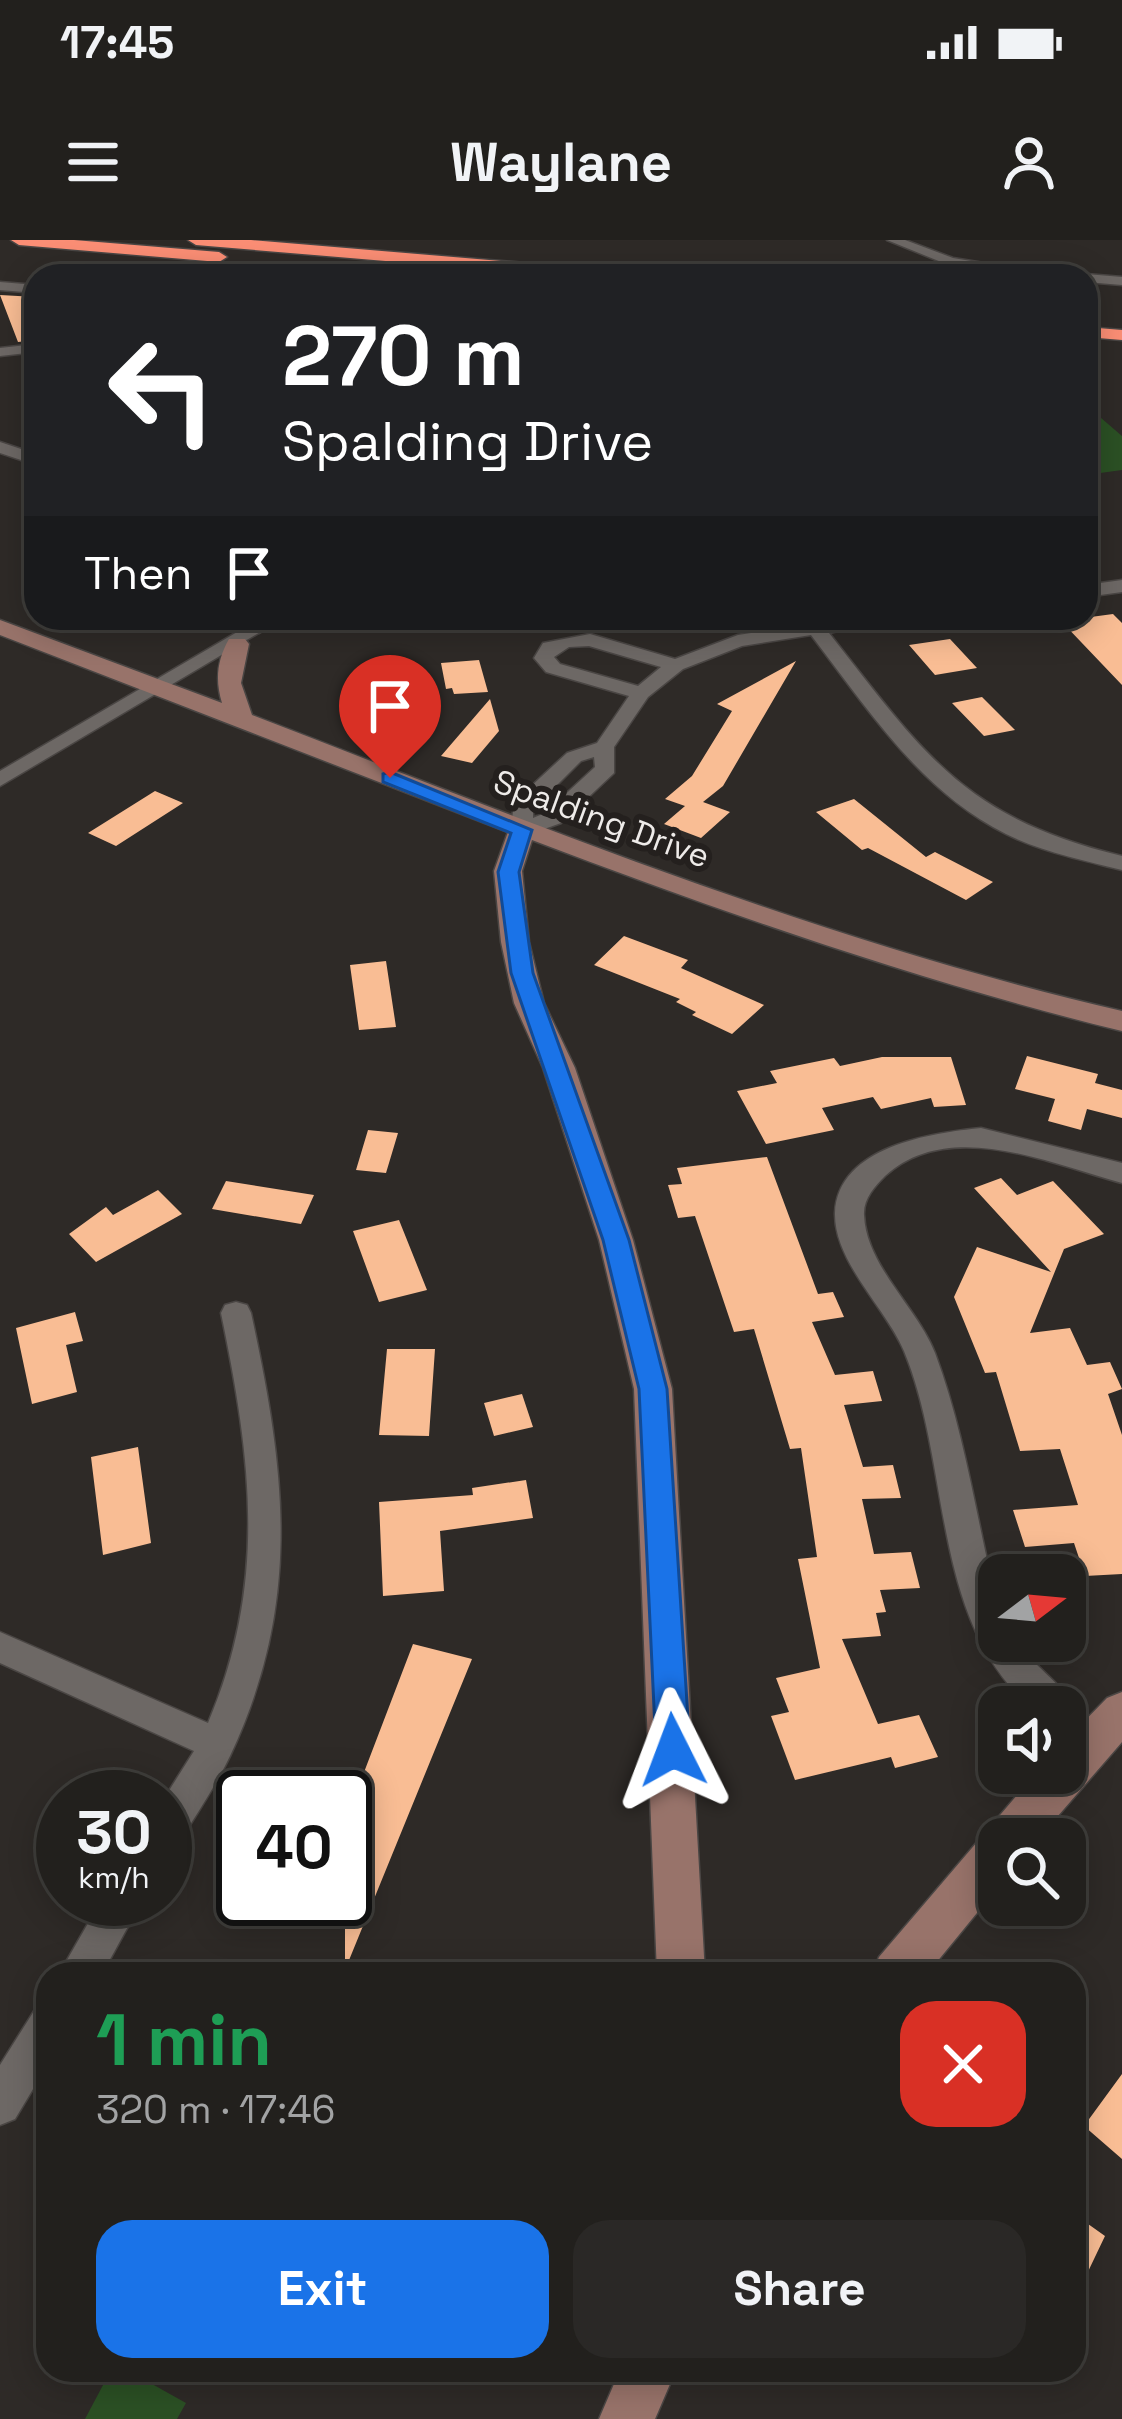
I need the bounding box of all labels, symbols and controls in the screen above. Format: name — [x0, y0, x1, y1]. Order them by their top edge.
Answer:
text: 17:45 — [60, 14, 174, 71]
text: Waylane — [450, 128, 672, 197]
icon: menu — [60, 129, 126, 195]
icon: person — [996, 129, 1062, 195]
text: 270 m — [282, 302, 525, 410]
icon: left — [84, 312, 240, 468]
text: Spalding Drive — [282, 407, 653, 476]
icon: arrive — [216, 540, 282, 606]
text: Then — [84, 545, 192, 602]
pin — [339, 655, 441, 778]
icon: arrive — [357, 673, 423, 739]
street label: Spalding Drive — [488, 760, 715, 877]
north arrow — [978, 1554, 1086, 1662]
map controls — [978, 1554, 1086, 1926]
button: sound — [978, 1686, 1086, 1794]
position arrow — [610, 1687, 736, 1813]
speed limit sign: 40 — [216, 1770, 372, 1926]
text: 30 — [76, 1794, 152, 1871]
button: search — [978, 1818, 1086, 1926]
text: km/h — [78, 1858, 150, 1897]
text: 1 min — [96, 1994, 272, 2086]
button: close — [900, 2001, 1026, 2127]
text: 320 m · 17:46 — [96, 2085, 335, 2134]
button: Exit — [96, 2220, 549, 2358]
button: Share — [573, 2220, 1026, 2358]

